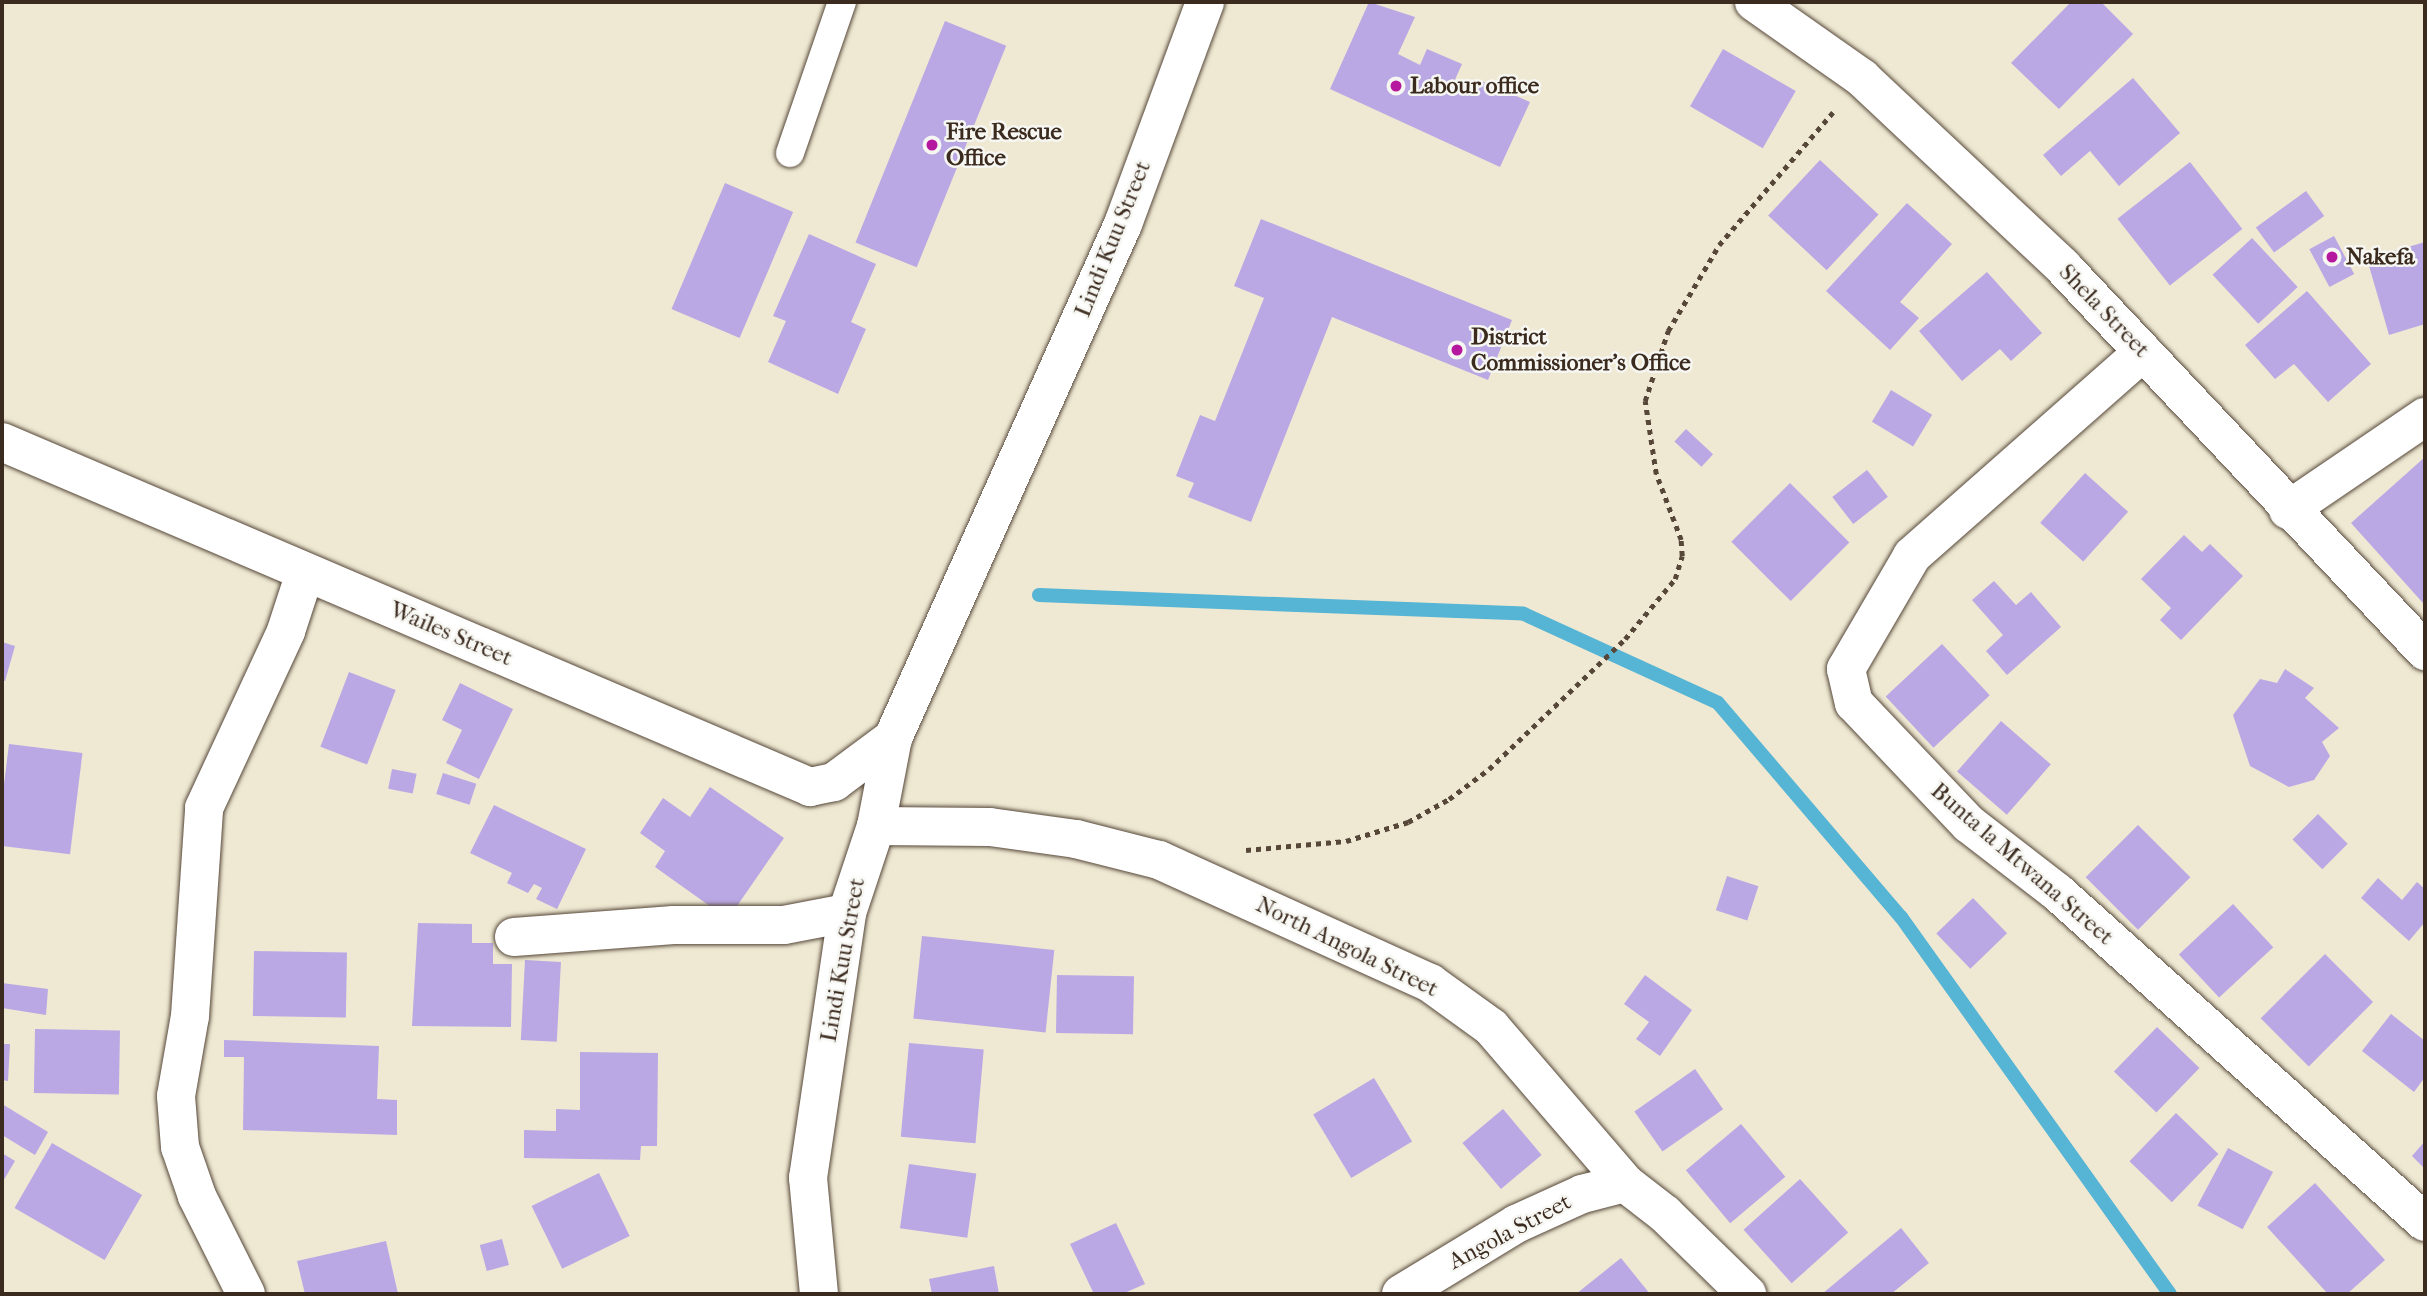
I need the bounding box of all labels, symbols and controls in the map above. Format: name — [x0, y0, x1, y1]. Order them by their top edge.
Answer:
place label: Labour office — [1410, 72, 1539, 100]
marker: Labour office — [1388, 78, 1404, 94]
place label: Fire Rescue Office — [946, 118, 1062, 172]
marker: Fire Rescue Office — [924, 137, 940, 153]
street label: Lindi Kuu Street — [1069, 157, 1157, 321]
place label: Nakefa — [2346, 243, 2415, 271]
marker: Nakefa — [2324, 249, 2340, 265]
street label: Shela Street — [2053, 259, 2155, 363]
place label: District Commissioner's Office — [1471, 323, 1691, 377]
marker: District Commissioner's Office — [1449, 342, 1465, 358]
street label: Wailes Street — [386, 596, 516, 672]
street label: Bunta la Mtwana Street — [1925, 777, 2119, 951]
street label: Lindi Kuu Street — [815, 876, 871, 1044]
street label: North Angola Street — [1251, 891, 1443, 1003]
street label: Angola Street — [1444, 1188, 1576, 1276]

